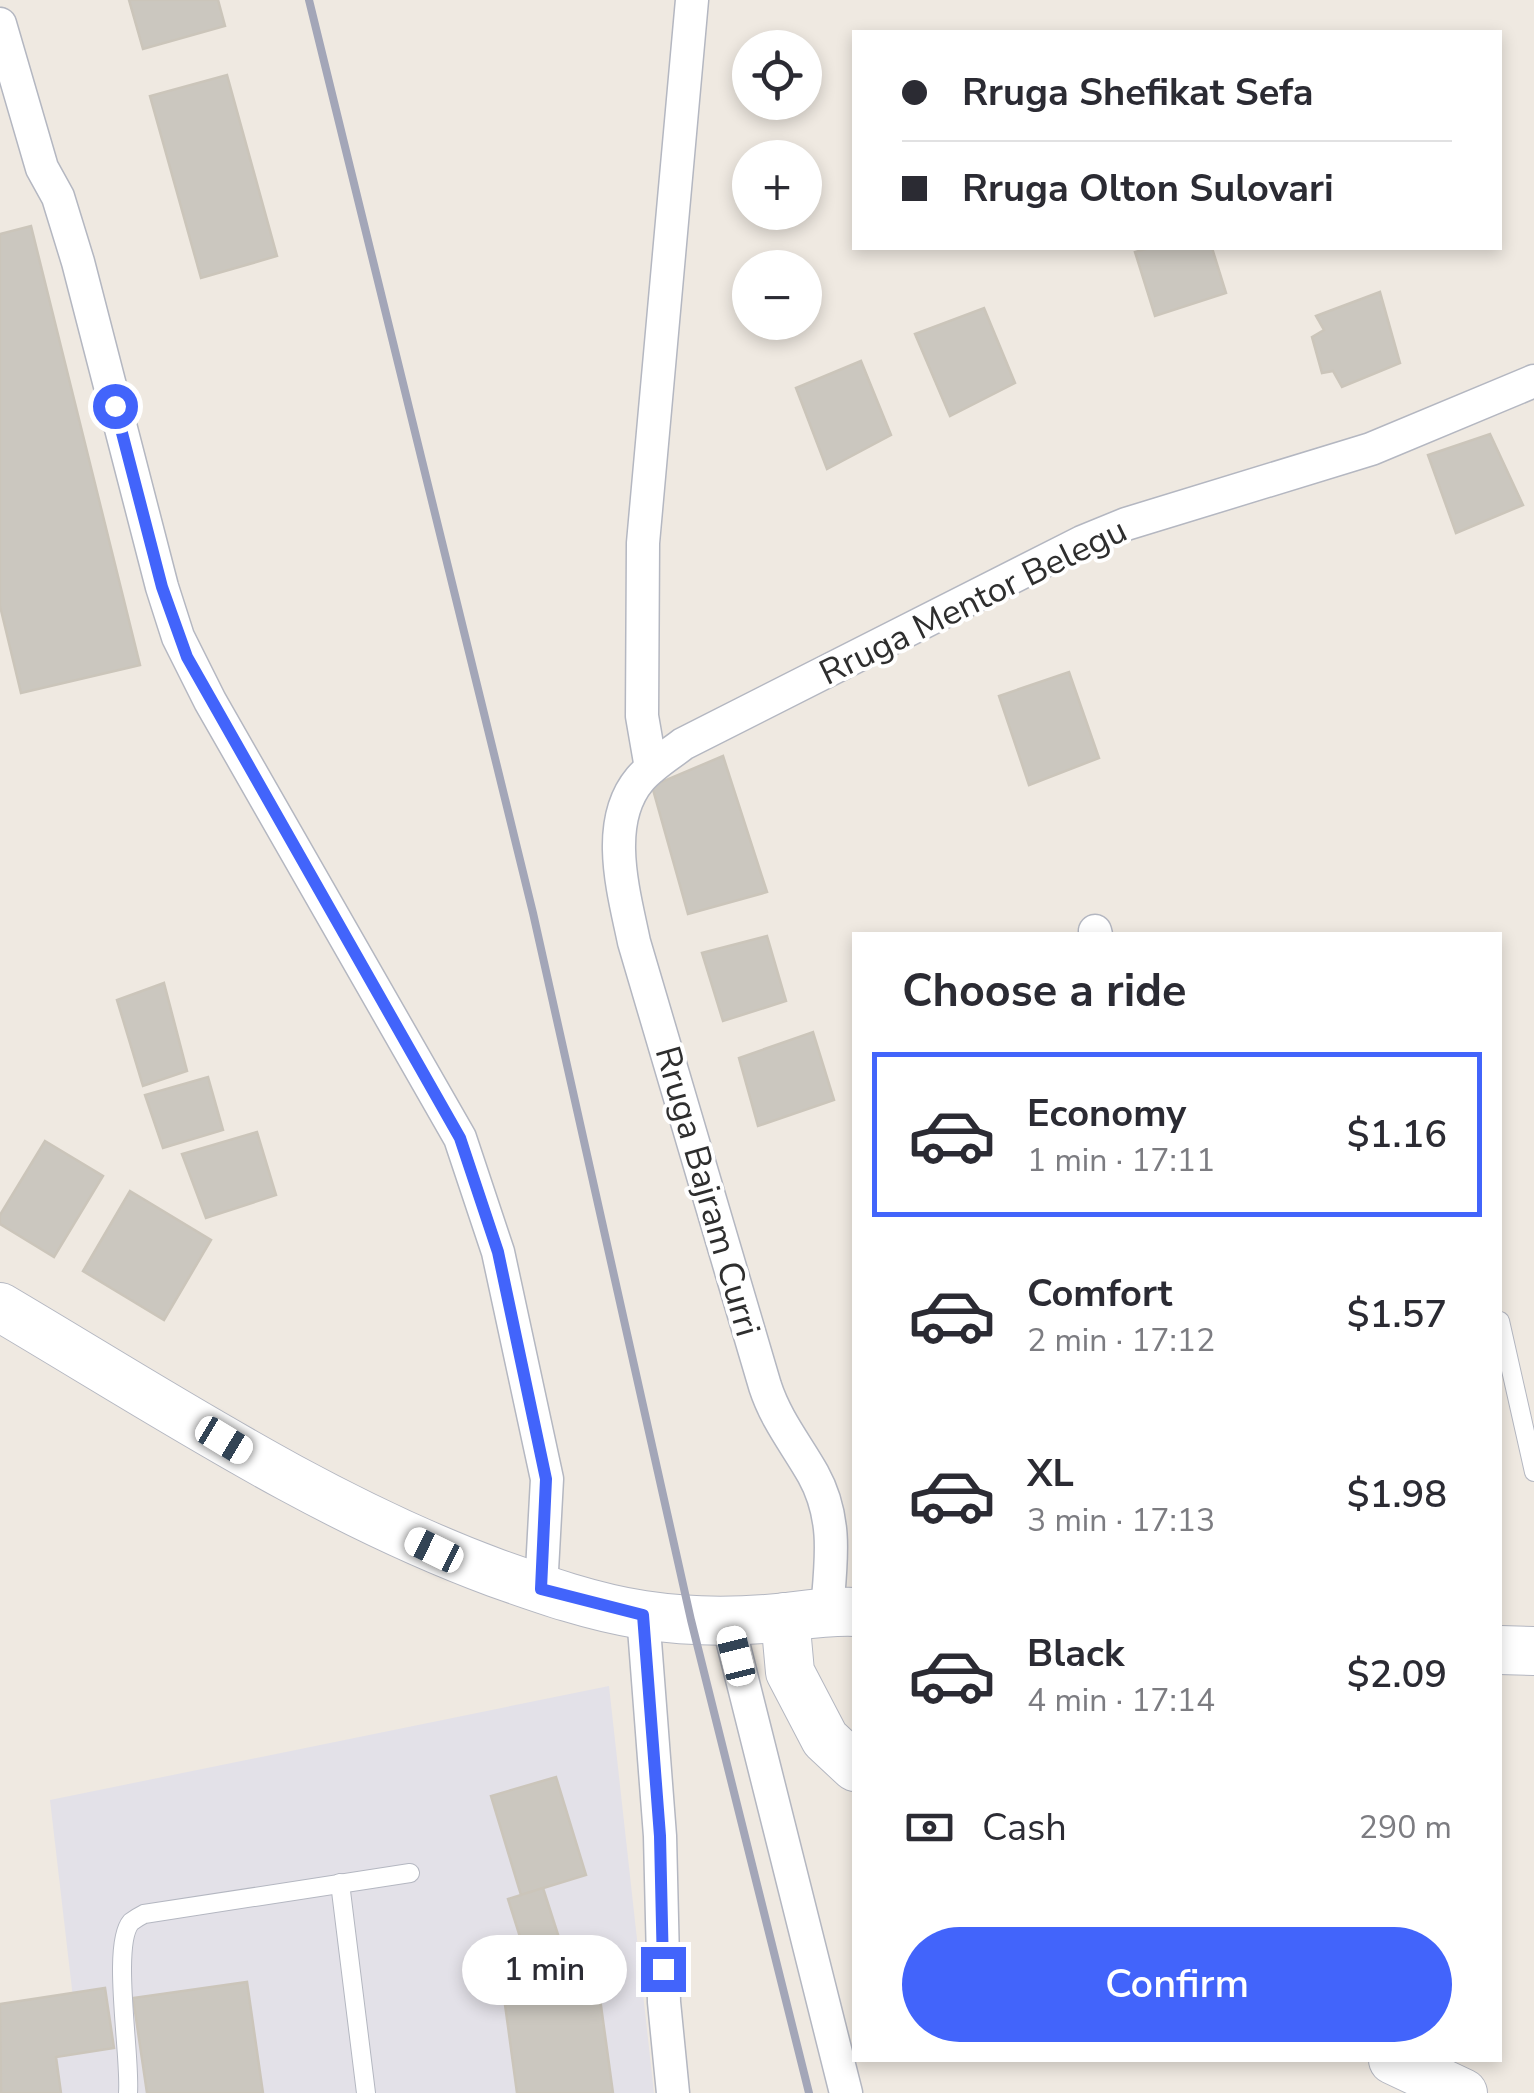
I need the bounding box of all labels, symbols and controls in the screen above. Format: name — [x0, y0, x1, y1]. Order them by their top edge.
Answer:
map controls — [732, 30, 822, 340]
button: locate — [732, 30, 822, 120]
text: Rruga Shefikat Sefa — [962, 67, 1314, 118]
button: + — [732, 140, 822, 230]
text: Rruga Olton Sulovari — [962, 163, 1334, 214]
button: − — [732, 250, 822, 340]
route start — [93, 384, 138, 429]
street label: Rruga Mentor Belegu — [812, 507, 1135, 696]
text: Choose a ride — [902, 961, 1187, 1022]
street label: Rruga Bajram Curri — [644, 1041, 771, 1342]
text: Economy — [1027, 1088, 1186, 1139]
icon: car — [907, 1090, 997, 1180]
text: $1.16 — [1347, 1109, 1447, 1160]
text: 1 min · 17:11 — [1027, 1139, 1215, 1182]
text: Comfort — [1027, 1268, 1172, 1319]
icon: car — [907, 1270, 997, 1360]
text: $1.57 — [1347, 1289, 1447, 1340]
text: 2 min · 17:12 — [1027, 1319, 1215, 1362]
car — [191, 1412, 257, 1468]
text: XL — [1027, 1448, 1074, 1499]
icon: car — [907, 1450, 997, 1540]
text: $1.98 — [1347, 1469, 1447, 1520]
text: 3 min · 17:13 — [1027, 1499, 1215, 1542]
car — [400, 1523, 468, 1577]
car — [714, 1623, 758, 1689]
text: Black — [1027, 1628, 1124, 1679]
icon: car — [907, 1630, 997, 1720]
text: $2.09 — [1347, 1649, 1447, 1700]
text: 4 min · 17:14 — [1027, 1679, 1215, 1722]
icon: cash — [902, 1800, 957, 1855]
text: Cash — [982, 1802, 1067, 1853]
text: 290 m — [1359, 1806, 1452, 1849]
button: Confirm — [902, 1927, 1452, 2042]
callout: 1 min — [463, 1934, 628, 2004]
route end — [641, 1947, 686, 1992]
text: 1 min — [504, 1948, 585, 1991]

